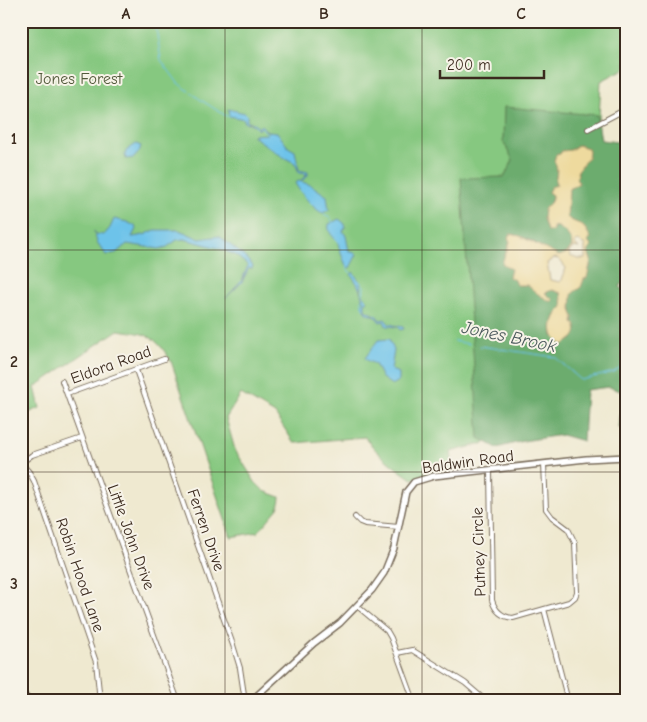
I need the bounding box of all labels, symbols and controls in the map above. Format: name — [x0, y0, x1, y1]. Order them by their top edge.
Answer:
text: A — [122, 5, 131, 23]
text: B — [319, 5, 329, 23]
text: C — [516, 5, 526, 23]
scale bar — [440, 48, 543, 80]
text: 200 m — [447, 56, 491, 74]
park label: Jones Forest — [36, 70, 123, 88]
text: 1 — [11, 130, 17, 148]
water label: Jones Brook — [459, 317, 558, 357]
street label: Eldora Road — [68, 342, 154, 388]
text: 2 — [10, 353, 18, 371]
street label: Baldwin Road — [421, 447, 515, 477]
street label: Little John Drive — [104, 482, 158, 592]
street label: Ferren Drive — [184, 487, 228, 573]
street label: Putney Circle — [468, 507, 490, 597]
street label: Robin Hood Lane — [52, 516, 108, 634]
text: 3 — [10, 575, 18, 593]

